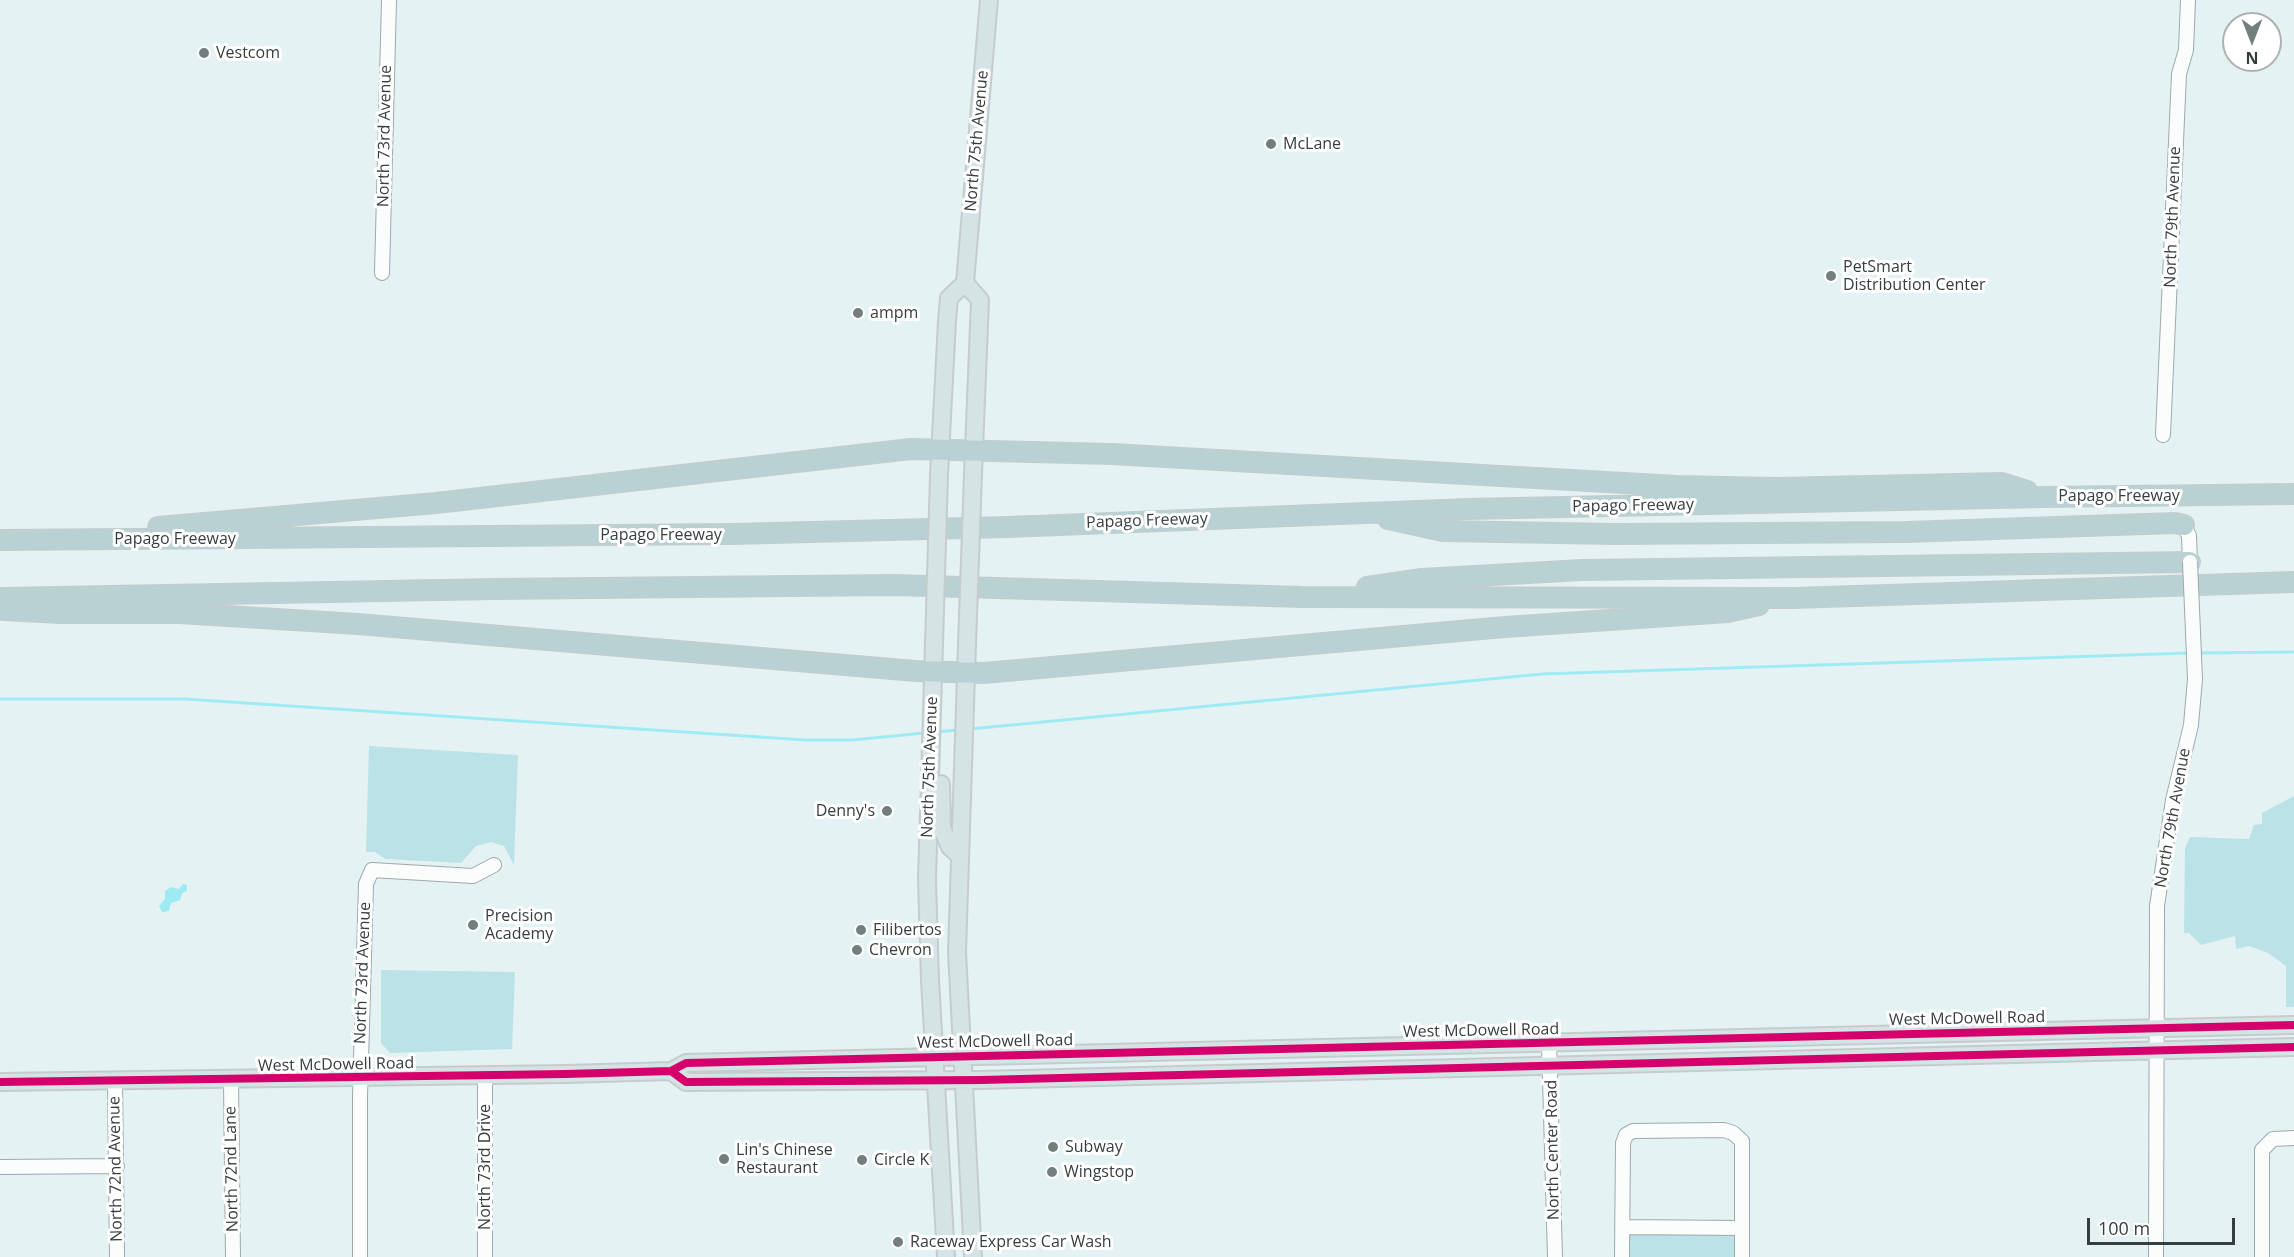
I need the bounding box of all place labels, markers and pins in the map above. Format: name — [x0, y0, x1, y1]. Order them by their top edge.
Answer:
place label: Vestcom — [216, 43, 280, 63]
marker: Vestcom — [197, 46, 211, 60]
place label: McLane — [1283, 134, 1341, 154]
marker: McLane — [1264, 137, 1278, 151]
place label: PetSmart Distribution Center — [1843, 257, 1986, 295]
marker: PetSmart Distribution Center — [1824, 269, 1838, 283]
place label: ampm — [870, 303, 918, 323]
marker: ampm — [851, 306, 865, 320]
place label: Denny's — [816, 801, 875, 821]
marker: Denny's — [880, 804, 894, 818]
place label: Precision Academy — [485, 906, 553, 944]
marker: Precision Academy — [466, 918, 480, 932]
place label: Filibertos — [873, 920, 942, 940]
marker: Filibertos — [854, 923, 868, 937]
place label: Chevron — [869, 940, 932, 960]
marker: Chevron — [850, 943, 864, 957]
place label: Subway — [1065, 1137, 1123, 1157]
place label: Lin's Chinese Restaurant — [736, 1140, 833, 1178]
marker: Subway — [1046, 1140, 1060, 1154]
place label: Circle K — [874, 1150, 929, 1170]
marker: Lin's Chinese Restaurant — [717, 1152, 731, 1166]
marker: Circle K — [855, 1153, 869, 1167]
place label: Wingstop — [1064, 1162, 1134, 1182]
marker: Wingstop — [1045, 1165, 1059, 1179]
place label: Raceway Express Car Wash — [910, 1232, 1112, 1252]
marker: Raceway Express Car Wash — [891, 1235, 905, 1249]

